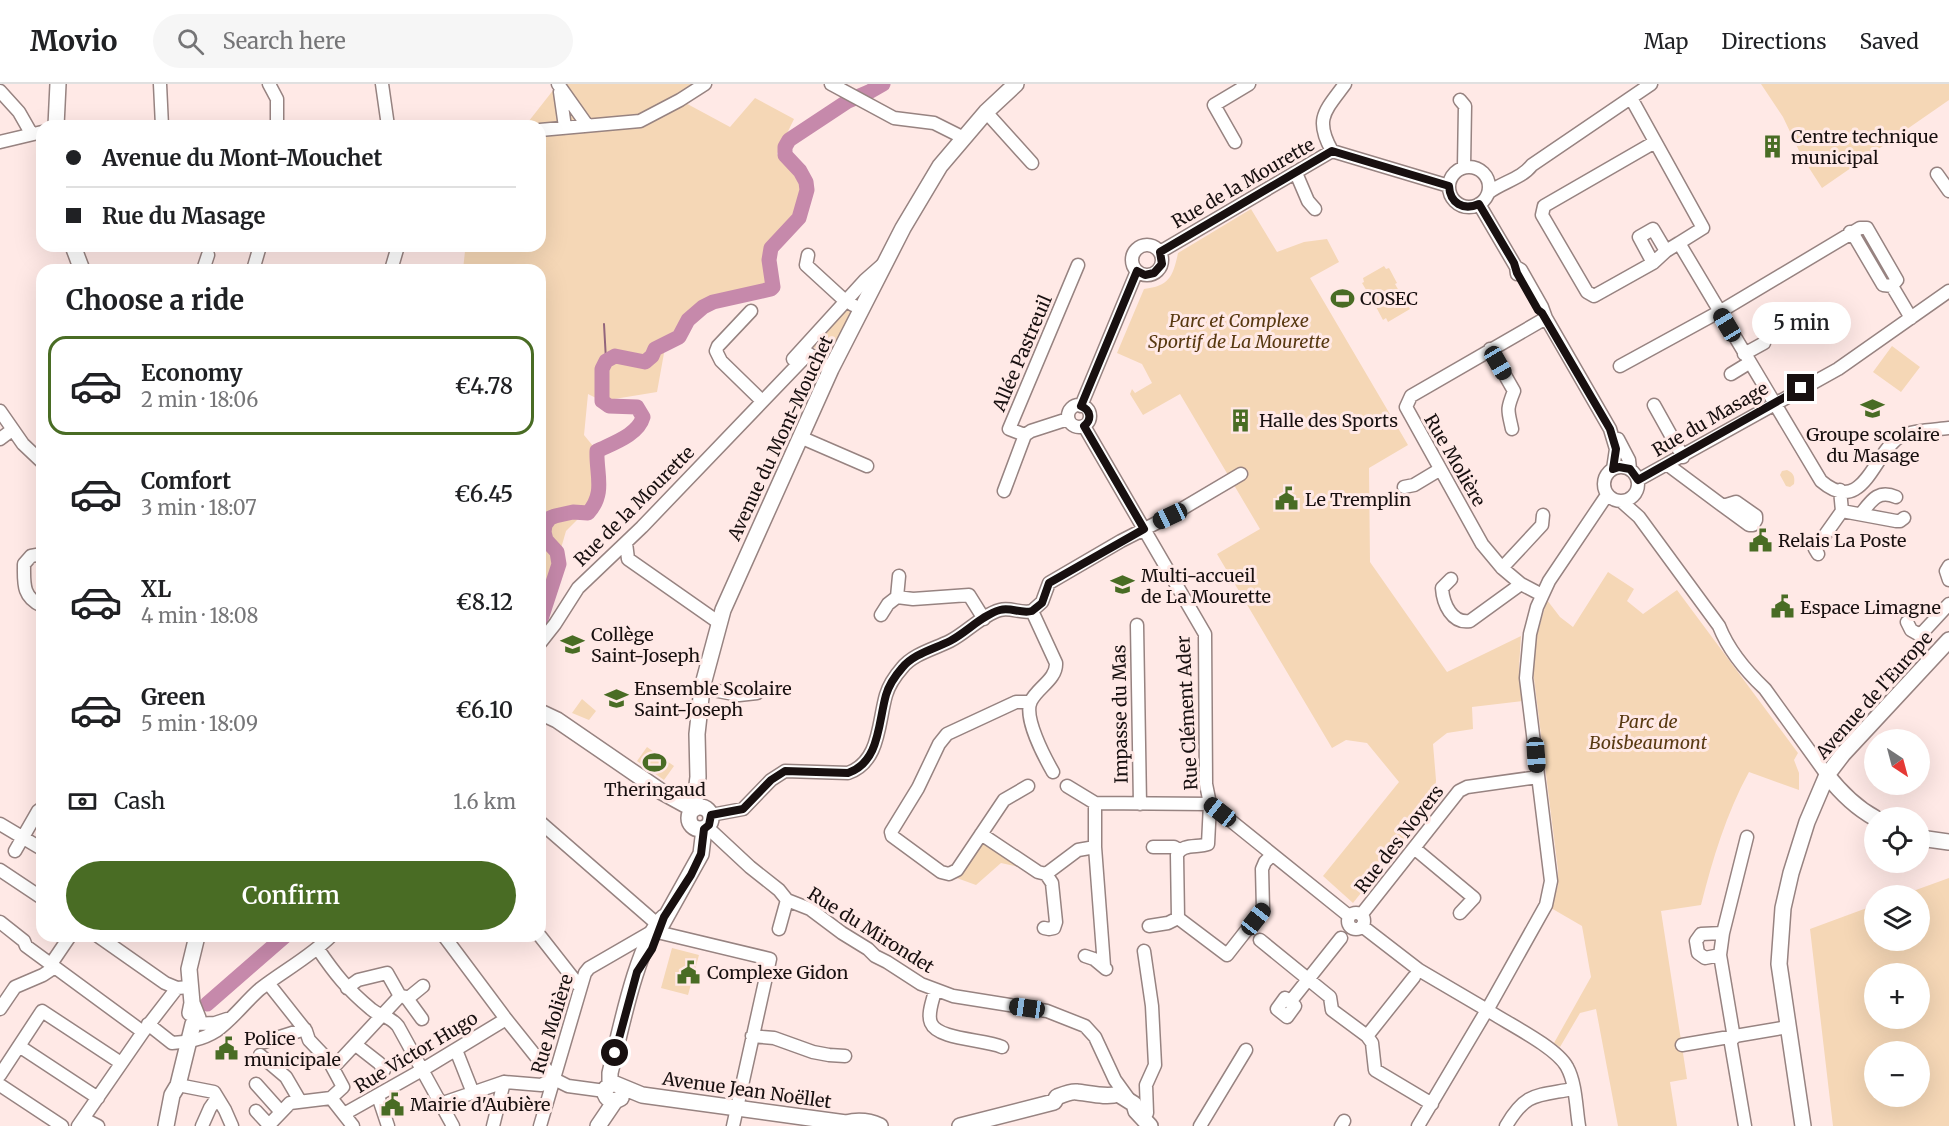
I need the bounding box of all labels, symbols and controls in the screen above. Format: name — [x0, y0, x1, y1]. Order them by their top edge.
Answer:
search box — [153, 14, 573, 68]
text: Movio — [30, 23, 117, 59]
icon: search — [174, 25, 207, 58]
text: Search here — [222, 27, 346, 55]
text: Map — [1644, 28, 1688, 55]
text: Directions — [1721, 28, 1826, 55]
text: Saved — [1859, 28, 1919, 55]
place label: Centre technique municipal — [1791, 125, 1938, 169]
street label: Rue de la Mourette — [1168, 133, 1318, 233]
building icon: Centre technique municipal — [1760, 133, 1786, 159]
text: Avenue du Mont-Mouchet — [102, 144, 382, 172]
text: Rue du Masage — [102, 202, 266, 230]
text: Choose a ride — [66, 283, 244, 317]
sports icon: COSEC — [1329, 285, 1355, 311]
place label: COSEC — [1360, 287, 1418, 310]
street label: Allée Pastreuil — [987, 291, 1057, 416]
callout: 5 min — [1752, 301, 1850, 343]
car — [1710, 305, 1744, 345]
park label: Parc et Complexe Sportif de La Mourette — [1148, 309, 1330, 353]
text: 5 min — [1773, 310, 1830, 335]
street label: Avenue du Mont-Mouchet — [722, 332, 838, 545]
car — [1481, 343, 1515, 383]
icon: car — [69, 359, 123, 413]
text: Economy — [141, 359, 242, 387]
text: €4.78 — [455, 372, 513, 400]
route end — [1787, 374, 1814, 401]
street label: Rue du Masage — [1648, 377, 1772, 461]
text: 2 min · 18:06 — [141, 387, 258, 412]
school or university icon: Groupe scolaire du Masage — [1860, 395, 1886, 421]
building icon: Halle des Sports — [1228, 407, 1254, 433]
place label: Halle des Sports — [1259, 409, 1398, 432]
street label: Rue Molière — [1419, 410, 1491, 510]
place label: Groupe scolaire du Masage — [1806, 423, 1940, 467]
street label: Rue de la Mourette — [569, 441, 699, 571]
icon: car — [69, 467, 123, 521]
text: Comfort — [141, 467, 231, 495]
text: €6.45 — [454, 480, 513, 508]
public building icon: Le Tremplin — [1274, 486, 1300, 512]
place label: Le Tremplin — [1305, 488, 1411, 511]
text: 3 min · 18:07 — [141, 495, 257, 520]
car — [1150, 500, 1190, 532]
public building icon: Relais La Poste — [1747, 527, 1773, 553]
place label: Relais La Poste — [1778, 529, 1906, 552]
place label: Multi-accueil de La Mourette — [1141, 564, 1271, 608]
school or university icon: Multi-accueil de La Mourette — [1110, 572, 1136, 598]
icon: car — [69, 575, 123, 629]
text: XL — [141, 575, 171, 603]
text: €8.12 — [456, 588, 513, 616]
public building icon: Espace Limagne — [1769, 594, 1795, 620]
place label: Espace Limagne — [1800, 596, 1941, 619]
text: 4 min · 18:08 — [141, 603, 258, 628]
place label: Collège Saint-Joseph — [591, 623, 700, 667]
street label: Avenue de l'Europe — [1810, 626, 1937, 764]
school or university icon: Collège Saint-Joseph — [560, 631, 586, 657]
street label: Rue Clément Ader — [1171, 635, 1203, 791]
street label: Impasse du Mas — [1107, 644, 1133, 784]
place label: Ensemble Scolaire Saint-Joseph — [634, 677, 792, 721]
icon: car — [69, 683, 123, 737]
text: Green — [141, 683, 205, 711]
school or university icon: Ensemble Scolaire Saint-Joseph — [603, 685, 629, 711]
text: €6.10 — [455, 696, 513, 724]
park label: Parc de Boisbeaumont — [1589, 710, 1708, 754]
text: 5 min · 18:09 — [141, 711, 258, 736]
north arrow — [1864, 729, 1930, 795]
map controls — [1864, 729, 1930, 1107]
car — [1526, 736, 1546, 774]
sports icon: Theringaud — [642, 750, 668, 776]
place label: Theringaud — [604, 778, 706, 801]
street label: Rue des Noyers — [1350, 780, 1449, 898]
icon: cash — [66, 785, 99, 818]
text: Cash — [114, 787, 165, 815]
text: 1.6 km — [453, 789, 516, 814]
car — [1200, 794, 1240, 830]
button: locate — [1864, 807, 1930, 873]
button: Confirm — [66, 861, 516, 930]
street label: Rue du Mirondet — [804, 882, 938, 978]
button: layers — [1864, 885, 1930, 951]
car — [1238, 899, 1274, 939]
public building icon: Complexe Gidon — [676, 959, 702, 985]
place label: Complexe Gidon — [707, 961, 849, 984]
button: + — [1864, 963, 1930, 1029]
street label: Rue Molière — [526, 971, 578, 1077]
car — [1008, 997, 1046, 1019]
street label: Rue Victor Hugo — [350, 1006, 482, 1098]
place label: Police municipale — [244, 1027, 341, 1071]
public building icon: Police municipale — [213, 1035, 239, 1061]
route start — [601, 1039, 628, 1066]
button: − — [1864, 1041, 1930, 1107]
street label: Avenue Jean Noëllet — [660, 1067, 833, 1113]
public building icon: Mairie d'Aubière — [379, 1091, 405, 1117]
place label: Mairie d'Aubière — [410, 1093, 550, 1116]

